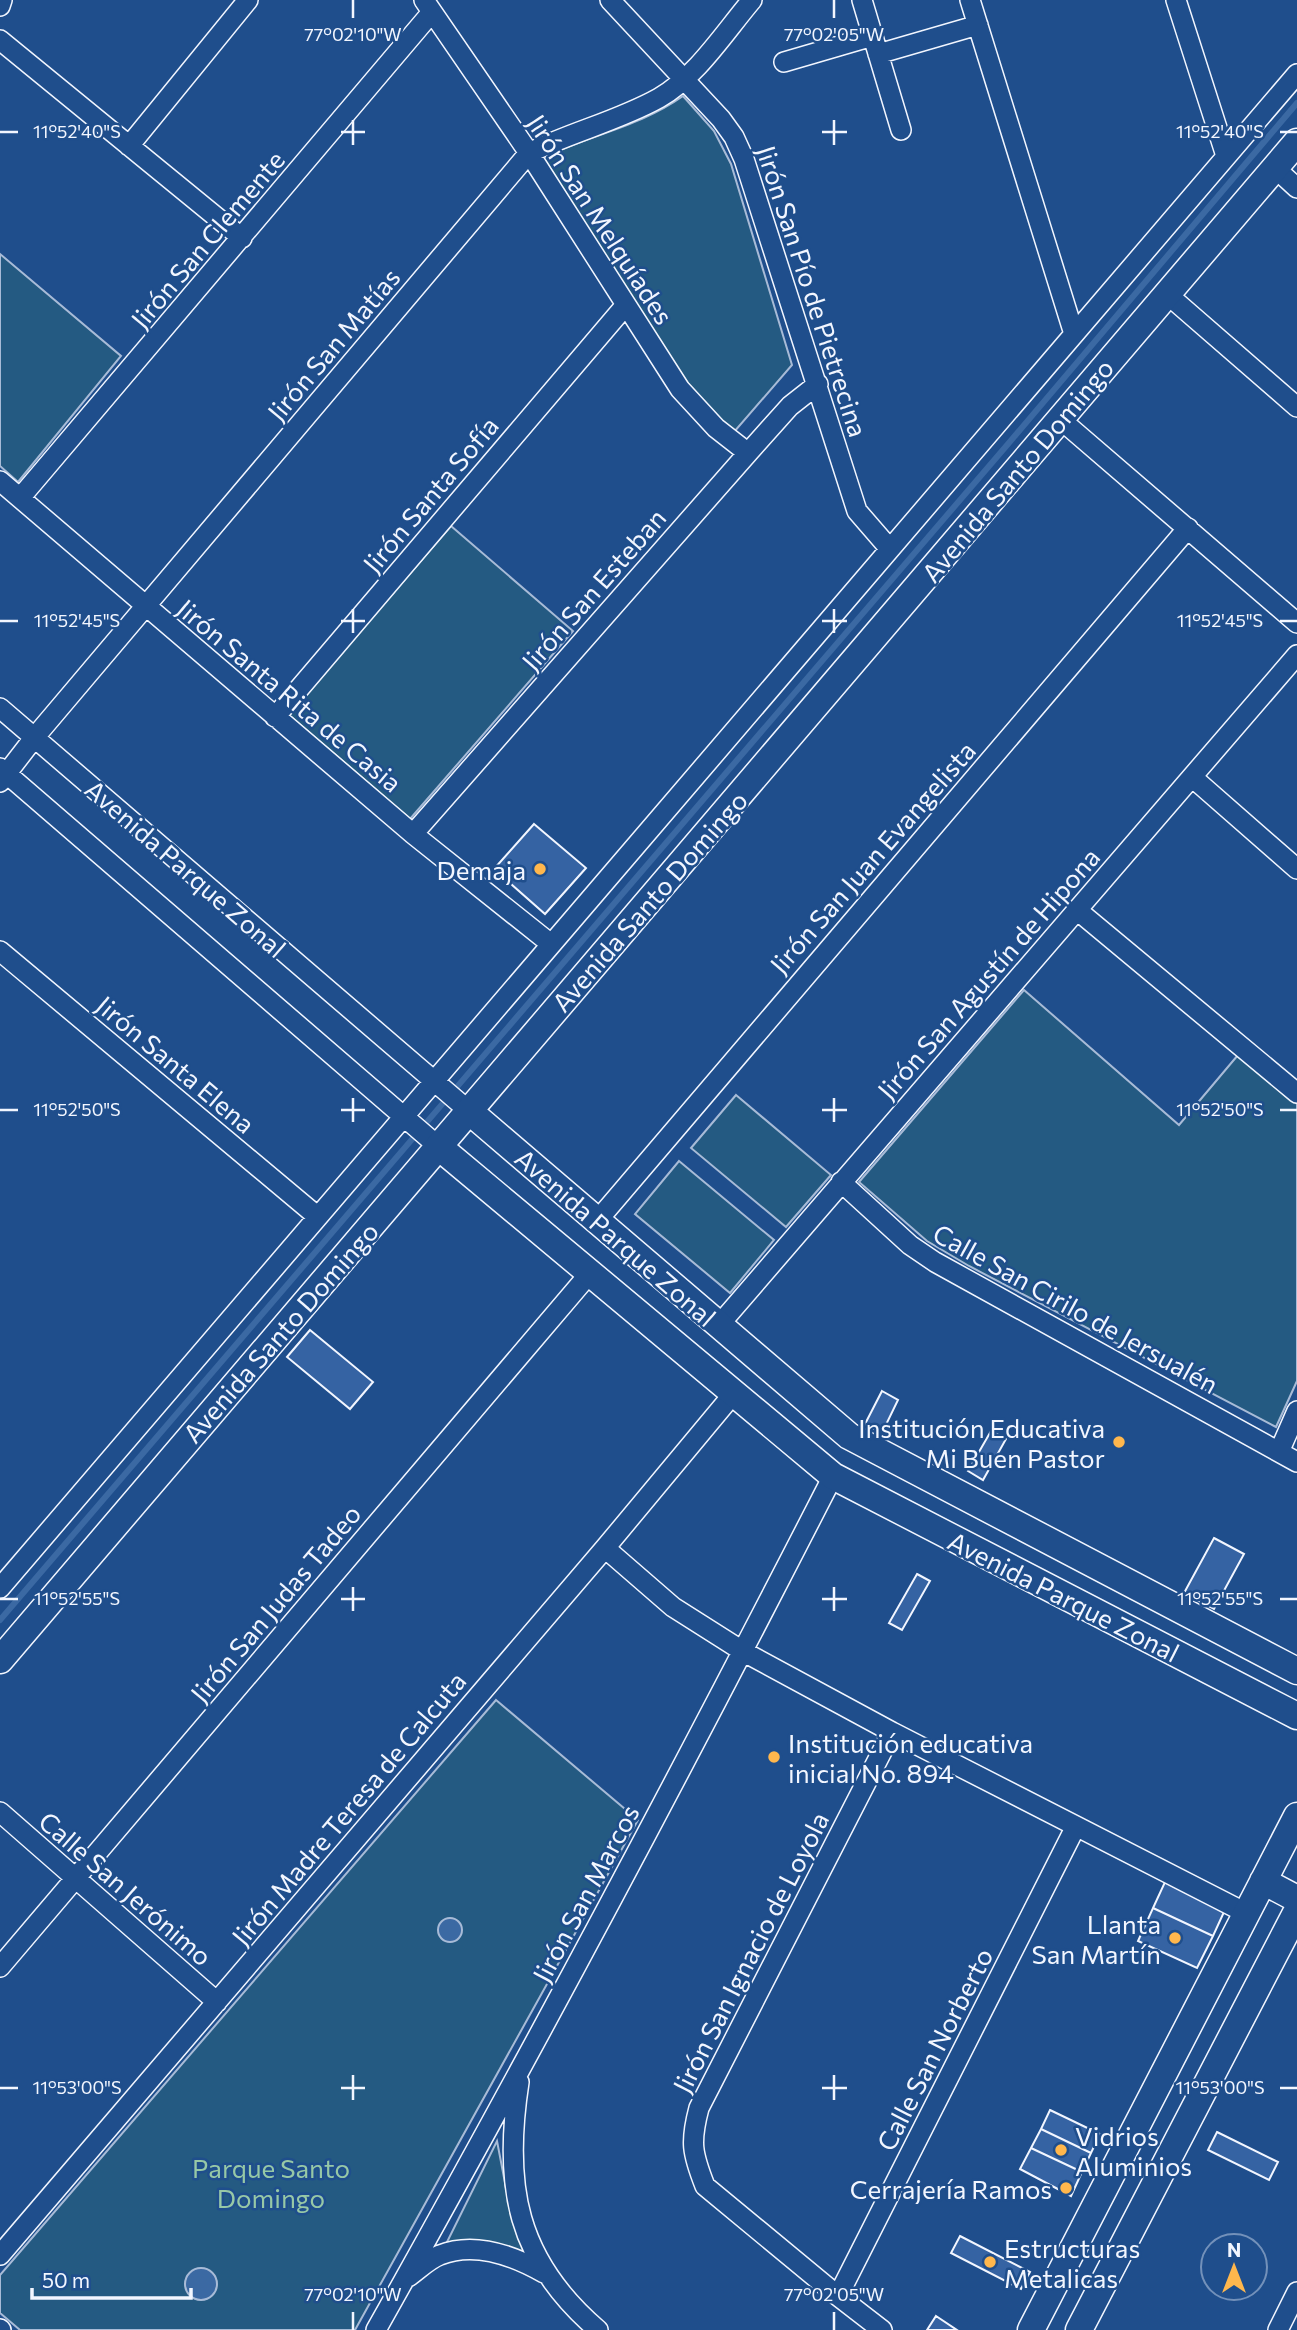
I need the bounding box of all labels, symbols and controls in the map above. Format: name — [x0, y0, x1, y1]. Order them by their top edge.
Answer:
text: 77°02'10"W — [304, 23, 402, 45]
text: 77°02'05"W — [784, 23, 884, 45]
street label: Jirón San Melquíades — [522, 108, 680, 330]
text: 11°52'40"S — [33, 120, 121, 142]
text: 11°52'40"S — [1176, 120, 1264, 142]
street label: Jirón San Pío de Pietrecina — [751, 141, 875, 441]
street label: Jirón San Clemente — [124, 144, 290, 334]
street label: Jirón San Matías — [260, 262, 406, 426]
street label: Avenida Santo Domingo — [915, 352, 1119, 588]
street label: Jirón Santa Sofía — [356, 410, 504, 578]
street label: Jirón San Esteban — [515, 502, 671, 676]
street label: Jirón Santa Rita de Casia — [172, 592, 408, 798]
text: 11°52'45"S — [34, 609, 120, 631]
text: 11°52'45"S — [1177, 609, 1263, 631]
street label: Jirón San Juan Evangelista — [763, 735, 981, 979]
street label: Avenida Parque Zonal — [80, 773, 292, 963]
street label: Avenida Santo Domingo — [545, 785, 753, 1017]
street label: Jirón San Agustín de Hipona — [870, 841, 1106, 1105]
place label: Demaja — [437, 854, 526, 885]
marker: Demaja — [532, 861, 548, 877]
street label: Jirón Santa Elena — [91, 989, 261, 1139]
text: 11°52'50"S — [33, 1098, 121, 1120]
text: 11°52'50"S — [1176, 1098, 1264, 1120]
street label: Avenida Parque Zonal — [510, 1142, 722, 1332]
street label: Avenida Santo Domingo — [176, 1216, 384, 1448]
street label: Calle San Cirilo de Jersualén — [928, 1217, 1224, 1399]
place label: Institución Educativa Mi Buen Pastor — [858, 1412, 1105, 1473]
marker: Institución Educativa Mi Buen Pastor — [1111, 1434, 1127, 1450]
street label: Jirón San Judas Tadeo — [183, 1498, 367, 1708]
street label: Avenida Parque Zonal — [943, 1524, 1185, 1668]
text: 11°52'55"S — [34, 1587, 120, 1609]
text: 11°52'55"S — [1177, 1587, 1263, 1609]
street label: Jirón Madre Teresa de Calcuta — [225, 1665, 471, 1951]
place label: Institución educativa inicial No. 894 — [788, 1727, 1033, 1788]
marker: Institución educativa inicial No. 894 — [766, 1749, 782, 1765]
street label: Jirón San Marcos — [525, 1799, 645, 1987]
street label: Calle San Jerónimo — [33, 1805, 219, 1971]
street label: Jirón San Ignacio de Loyola — [666, 1807, 834, 2097]
place label: Llanta San Martín — [1031, 1908, 1161, 1969]
marker: Llanta San Martín — [1167, 1930, 1183, 1946]
street label: Calle San Norberto — [870, 1943, 998, 2155]
text: 11°53'00"S — [33, 2076, 121, 2098]
text: 11°53'00"S — [1176, 2076, 1264, 2098]
place label: Vidrios Aluminios — [1075, 2120, 1192, 2181]
marker: Vidrios Aluminios — [1053, 2142, 1069, 2158]
park label: Parque Santo Domingo — [192, 2152, 350, 2213]
place label: Cerrajería Ramos — [850, 2173, 1052, 2204]
marker: Cerrajería Ramos — [1058, 2180, 1074, 2196]
place label: Estructuras Metalicas — [1004, 2232, 1140, 2293]
north arrow — [1199, 2232, 1269, 2302]
text: N — [1227, 2238, 1241, 2261]
marker: Estructuras Metalicas — [982, 2254, 998, 2270]
scale bar — [32, 2256, 191, 2300]
text: 50 m — [42, 2267, 90, 2292]
text: 77°02'10"W — [304, 2283, 402, 2305]
text: 77°02'05"W — [784, 2283, 884, 2305]

